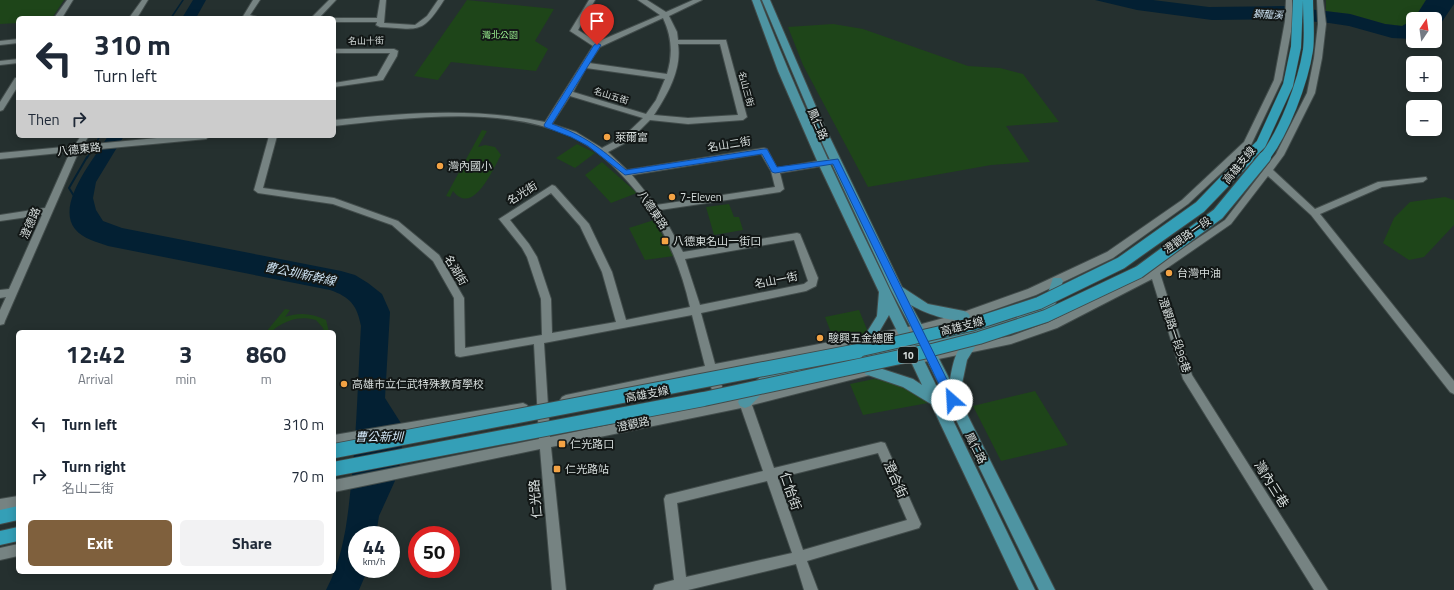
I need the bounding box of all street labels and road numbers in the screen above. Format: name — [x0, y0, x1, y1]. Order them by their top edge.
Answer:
street label: 名山十街 — [348, 34, 384, 47]
street label: 名山三街 — [736, 70, 757, 108]
street label: 名山五街 — [592, 84, 630, 107]
street label: 鳳仁路 — [804, 106, 832, 142]
street label: 名山二街 — [706, 133, 752, 155]
street label: 八德東路 — [56, 139, 102, 159]
street label: 高雄支線 — [1219, 143, 1259, 187]
street label: 名光街 — [504, 177, 540, 209]
street label: 八德東路 — [634, 187, 672, 233]
street label: 澄德路 — [16, 205, 44, 241]
street label: 澄觀路一段 — [1160, 213, 1214, 257]
street label: 名湖街 — [441, 252, 471, 288]
street label: 名山一街 — [753, 268, 799, 292]
street label: 澄觀路一段96巷 — [1155, 295, 1195, 375]
street label: 高雄支線 — [939, 313, 985, 339]
road number: 10 — [898, 347, 918, 363]
street label: 高雄支線 — [624, 382, 670, 406]
street label: 澄觀路 — [615, 413, 651, 435]
street label: 鳳仁路 — [961, 430, 991, 466]
street label: 澄合街 — [879, 457, 913, 501]
street label: 灣內三巷 — [1250, 457, 1294, 511]
street label: 仁怡街 — [775, 469, 807, 513]
street label: 仁光路 — [523, 479, 547, 519]

